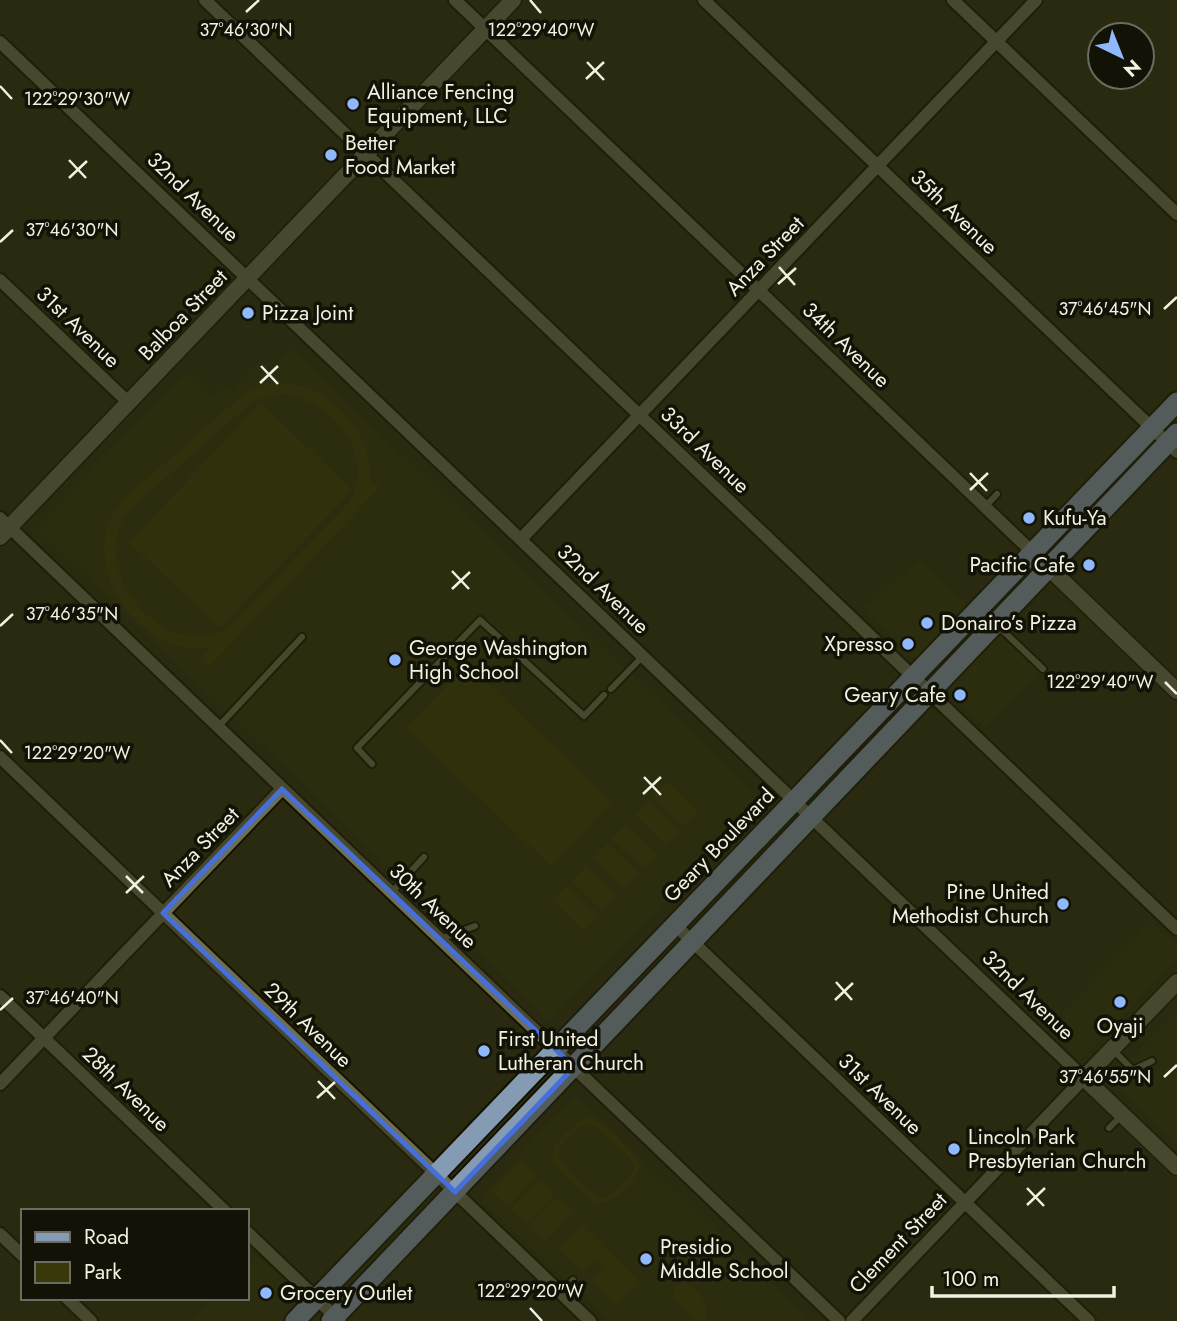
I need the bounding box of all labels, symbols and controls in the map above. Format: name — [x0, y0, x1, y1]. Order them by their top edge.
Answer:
text: 37°46'30"N — [200, 17, 292, 43]
text: 122°29'40"W — [488, 17, 595, 43]
north arrow — [1086, 21, 1156, 91]
text: N — [1118, 53, 1147, 83]
place label: Alliance Fencing Equipment, LLC — [367, 77, 514, 131]
text: 122°29'30"W — [24, 86, 130, 112]
marker: Alliance Fencing Equipment, LLC — [345, 96, 361, 112]
place label: Better Food Market — [345, 128, 455, 182]
street label: 32nd Avenue — [140, 145, 246, 249]
marker: Better Food Market — [323, 147, 339, 163]
street label: 35th Avenue — [904, 163, 1005, 262]
street label: Anza Street — [719, 209, 811, 303]
text: 37°46'30"N — [26, 217, 118, 243]
street label: Balboa Street — [132, 263, 234, 367]
street label: 31st Avenue — [29, 279, 127, 375]
street label: 34th Avenue — [795, 295, 897, 395]
text: 37°46'45"N — [1059, 296, 1151, 322]
place label: Pizza Joint — [262, 298, 353, 328]
marker: Pizza Joint — [240, 305, 256, 321]
street label: 33rd Avenue — [654, 400, 756, 500]
place label: Kufu-Ya — [1043, 503, 1106, 533]
marker: Kufu-Ya — [1021, 510, 1037, 526]
street label: 32nd Avenue — [550, 537, 656, 641]
place label: Pacific Cafe — [969, 550, 1075, 580]
marker: Pacific Cafe — [1081, 557, 1097, 573]
text: 37°46'35"N — [26, 601, 118, 627]
place label: Donairo’s Pizza — [941, 608, 1077, 638]
marker: Donairo’s Pizza — [919, 615, 935, 631]
place label: Xpresso — [824, 629, 894, 659]
place label: George Washington High School — [409, 633, 588, 687]
marker: Xpresso — [900, 636, 916, 652]
marker: George Washington High School — [387, 652, 403, 668]
text: 122°29'40"W — [1047, 669, 1154, 695]
place label: Geary Cafe — [844, 680, 946, 710]
marker: Geary Cafe — [952, 687, 968, 703]
text: 122°29'20"W — [24, 740, 130, 766]
street label: Geary Boulevard — [657, 781, 781, 909]
street label: Anza Street — [154, 800, 246, 894]
street label: 30th Avenue — [382, 856, 484, 956]
place label: Pine United Methodist Church — [892, 877, 1049, 931]
marker: Pine United Methodist Church — [1055, 896, 1071, 912]
street label: 32nd Avenue — [975, 943, 1081, 1047]
street label: 29th Avenue — [257, 975, 359, 1075]
text: 37°46'40"N — [25, 985, 119, 1011]
marker: Oyaji — [1112, 994, 1128, 1010]
place label: Oyaji — [1097, 1011, 1143, 1041]
place label: First United Lutheran Church — [498, 1024, 644, 1078]
street label: 28th Avenue — [76, 1040, 177, 1139]
marker: First United Lutheran Church — [476, 1043, 492, 1059]
street label: 31st Avenue — [831, 1046, 929, 1142]
text: 37°46'55"N — [1059, 1064, 1151, 1090]
place label: Lincoln Park Presbyterian Church — [968, 1122, 1146, 1176]
marker: Lincoln Park Presbyterian Church — [946, 1141, 962, 1157]
street label: Clement Street — [842, 1186, 954, 1300]
legend — [21, 1209, 248, 1300]
text: Road — [84, 1222, 129, 1252]
place label: Presidio Middle School — [660, 1232, 789, 1286]
marker: Presidio Middle School — [638, 1251, 654, 1267]
scale bar — [932, 1254, 1114, 1298]
text: Park — [84, 1257, 122, 1287]
text: 100 m — [942, 1264, 999, 1294]
place label: Grocery Outlet — [280, 1278, 412, 1308]
text: 122°29'20"W — [477, 1278, 583, 1304]
marker: Grocery Outlet — [258, 1285, 274, 1301]

